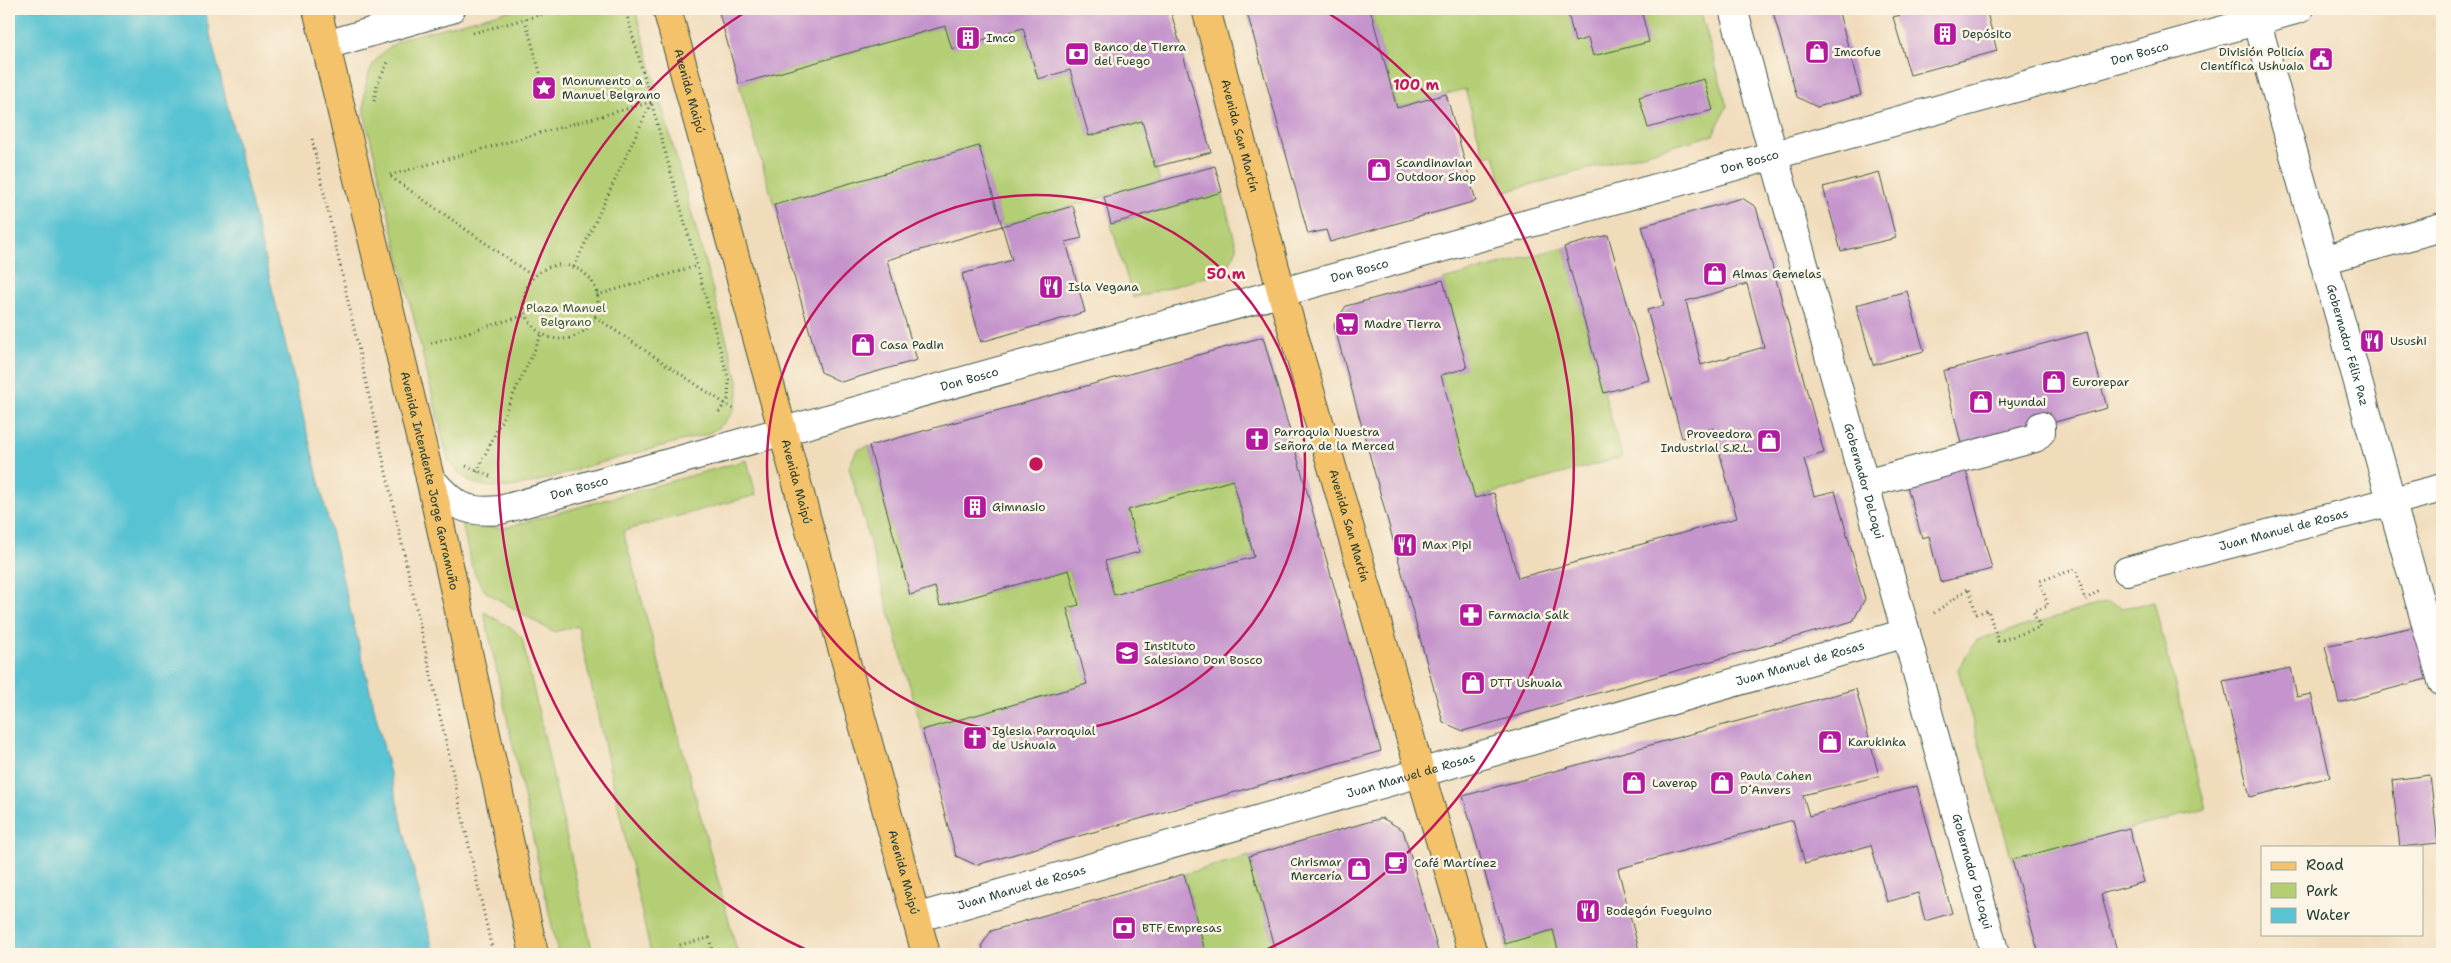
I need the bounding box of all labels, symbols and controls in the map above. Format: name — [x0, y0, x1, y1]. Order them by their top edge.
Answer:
building icon: Depósito — [1932, 21, 1958, 47]
building icon: Imco — [955, 25, 981, 51]
place label: Depósito — [1962, 26, 2011, 42]
place label: Imco — [986, 30, 1016, 46]
street label: Don Bosco — [2109, 38, 2171, 69]
place label: Banco de Tierra del Fuego — [1094, 39, 1186, 69]
shop icon: Imcofue — [1804, 39, 1830, 65]
bank icon: Banco de Tierra del Fuego — [1064, 41, 1090, 67]
place label: Imcofue — [1834, 44, 1882, 60]
place label: División Policía Científica Ushuaia — [2200, 44, 2305, 74]
public building icon: División Policía Científica Ushuaia — [2308, 46, 2334, 72]
street label: Avenida Maipú — [670, 47, 709, 135]
place label: Monumento a Manuel Belgrano — [562, 73, 661, 103]
place icon: Monumento a Manuel Belgrano — [531, 75, 557, 101]
text: 100 m — [1393, 75, 1439, 95]
street label: Avenida San Martín — [1217, 77, 1262, 194]
street label: Don Bosco — [1719, 146, 1781, 178]
place label: Scandinavian Outdoor Shop — [1396, 155, 1476, 185]
shop icon: Scandinavian Outdoor Shop — [1366, 157, 1392, 183]
street label: Don Bosco — [1329, 255, 1390, 286]
shop icon: Almas Gemelas — [1702, 261, 1728, 287]
text: 50 m — [1207, 264, 1246, 284]
place label: Almas Gemelas — [1732, 266, 1822, 282]
restaurant icon: Isla Vegana — [1038, 274, 1064, 300]
place label: Isla Vegana — [1068, 279, 1139, 295]
street label: Gobernador Félix Paz — [2323, 282, 2372, 408]
park label: Plaza Manuel Belgrano — [526, 300, 606, 330]
supermarket icon: Madre Tierra — [1334, 311, 1360, 337]
place label: Madre Tierra — [1364, 316, 1441, 332]
restaurant icon: Usushi — [2359, 328, 2385, 354]
shop icon: Casa Padin — [850, 332, 876, 358]
place label: Usushi — [2390, 333, 2427, 349]
place label: Casa Padin — [880, 337, 944, 353]
street label: Don Bosco — [939, 364, 1000, 395]
shop icon: Eurorepar — [2041, 369, 2067, 395]
street label: Avenida Intendente Jorge Garramuño — [397, 370, 462, 592]
place label: Eurorepar — [2072, 374, 2130, 390]
shop icon: Hyundai — [1968, 389, 1994, 415]
place label: Hyundai — [1998, 394, 2046, 410]
street label: Gobernador DeLoqui — [1840, 421, 1888, 541]
place label: Parroquia Nuestra Señora de la Merced — [1274, 424, 1395, 454]
church icon: Parroquia Nuestra Señora de la Merced — [1244, 426, 1270, 452]
place label: Proveedora Industrial S.R.L. — [1660, 426, 1753, 456]
shop icon: Proveedora Industrial S.R.L. — [1756, 428, 1782, 454]
street label: Avenida Maipú — [777, 437, 816, 526]
centre of rings — [1027, 455, 1045, 473]
street label: Avenida San Martín — [1325, 467, 1373, 584]
street label: Don Bosco — [548, 472, 610, 504]
building icon: Gimnasio — [962, 494, 988, 520]
place label: Gimnasio — [992, 499, 1046, 515]
street label: Juan Manuel de Rosas — [2217, 505, 2350, 554]
restaurant icon: Max Pipi — [1392, 532, 1418, 558]
place label: Max Pipi — [1422, 537, 1472, 553]
pharmacy icon: Farmacia Salk — [1458, 602, 1484, 628]
place label: Farmacia Salk — [1488, 607, 1569, 623]
street label: Juan Manuel de Rosas — [1734, 637, 1866, 690]
place label: Instituto Salesiano Don Bosco — [1144, 638, 1262, 668]
school or university icon: Instituto Salesiano Don Bosco — [1114, 640, 1140, 666]
shop icon: DTT Ushuaia — [1460, 670, 1486, 696]
place label: DTT Ushuaia — [1490, 675, 1563, 691]
place label: Iglesia Parroquial de Ushuaia — [992, 723, 1096, 753]
church icon: Iglesia Parroquial de Ushuaia — [962, 725, 988, 751]
shop icon: Karukinka — [1817, 729, 1843, 755]
place label: Karukinka — [1848, 734, 1907, 750]
street label: Juan Manuel de Rosas — [1345, 749, 1477, 802]
place label: Paula Cahen D´Anvers — [1740, 768, 1812, 798]
shop icon: Laverap — [1621, 770, 1647, 796]
shop icon: Paula Cahen D´Anvers — [1709, 770, 1735, 796]
place label: Laverap — [1652, 775, 1698, 791]
street label: Gobernador DeLoqui — [1948, 812, 1996, 931]
street label: Avenida Maipú — [884, 828, 923, 916]
legend — [2261, 846, 2424, 936]
cafe icon: Café Martínez — [1383, 850, 1409, 876]
place label: Chrismar Mercería — [1290, 854, 1343, 884]
place label: Café Martínez — [1414, 855, 1497, 871]
text: Road — [2306, 855, 2344, 875]
shop icon: Chrismar Mercería — [1346, 856, 1372, 882]
street label: Juan Manuel de Rosas — [956, 861, 1088, 914]
text: Park — [2306, 881, 2338, 901]
restaurant icon: Bodegón Fueguino — [1575, 898, 1601, 924]
place label: Bodegón Fueguino — [1606, 903, 1712, 919]
text: Water — [2306, 905, 2350, 925]
bank icon: BTF Empresas — [1111, 915, 1137, 941]
place label: BTF Empresas — [1142, 920, 1222, 936]

